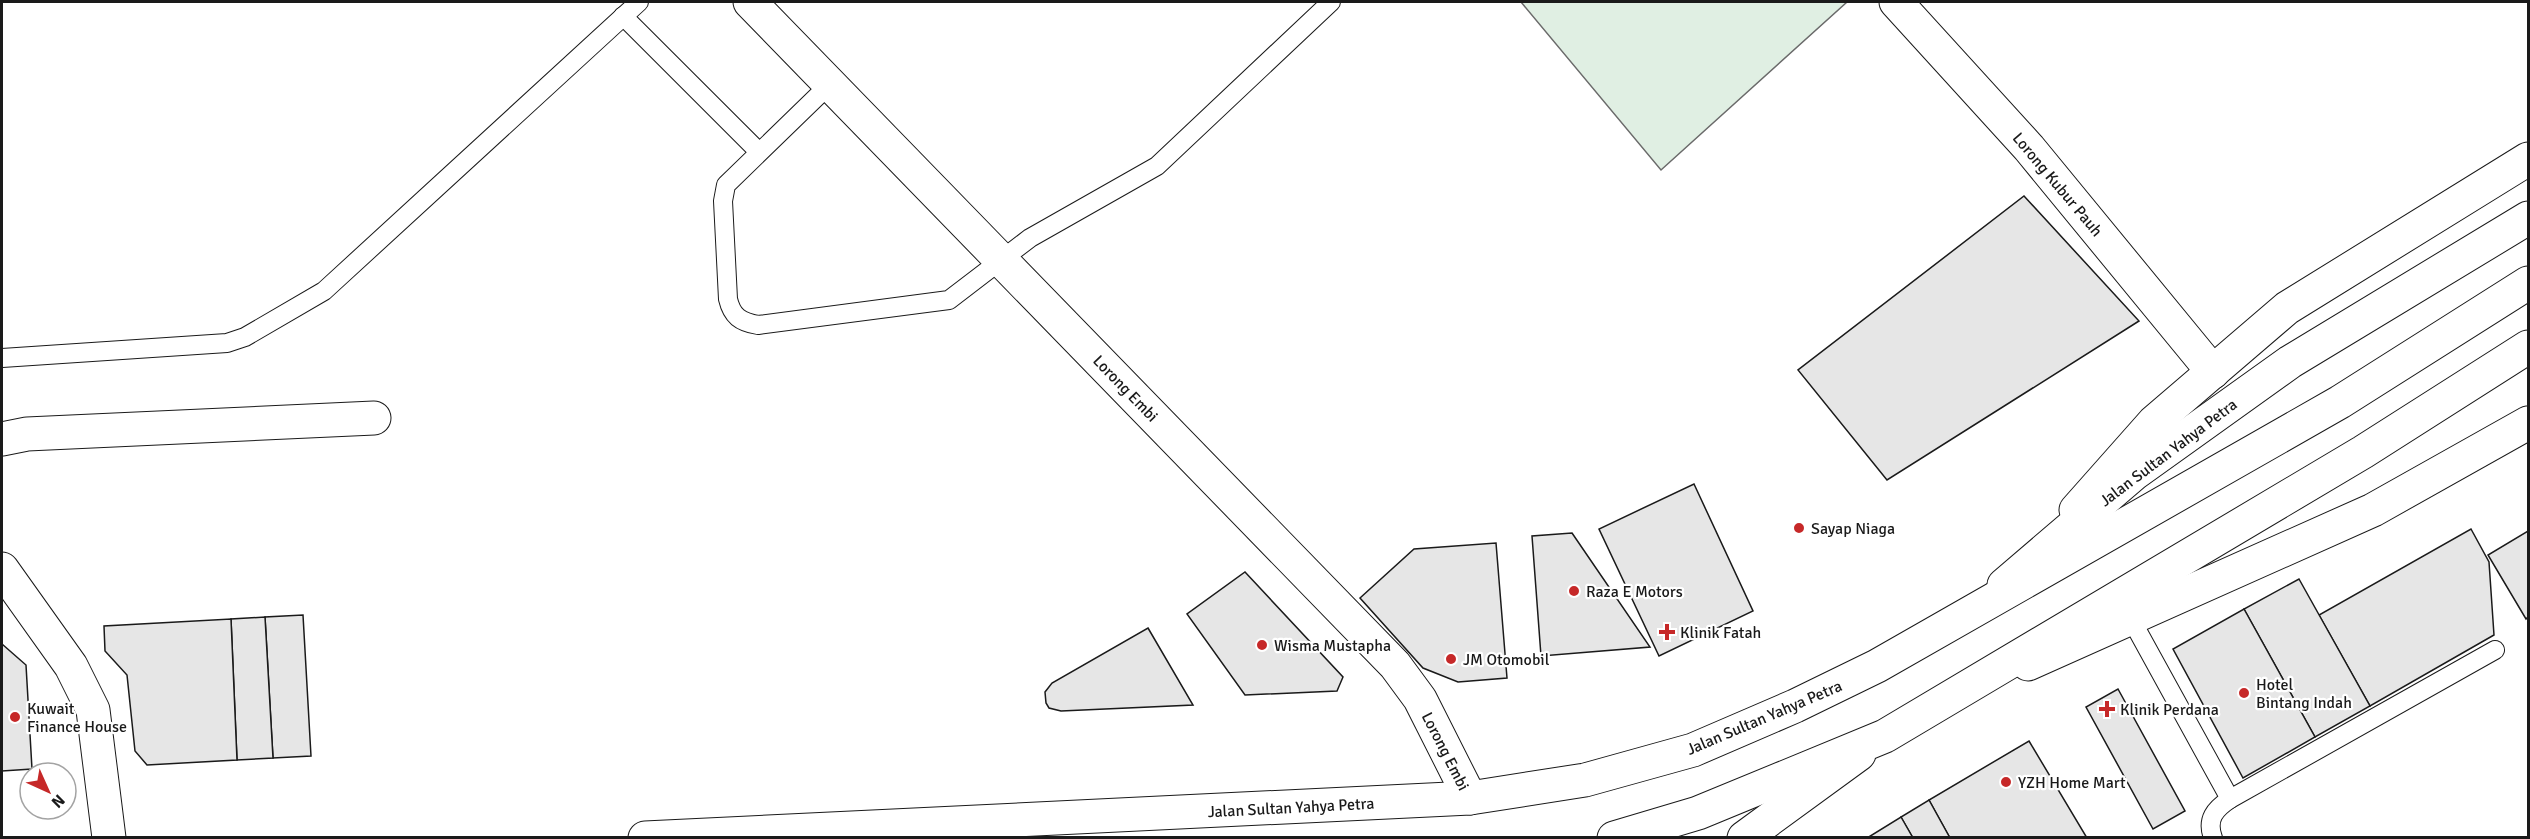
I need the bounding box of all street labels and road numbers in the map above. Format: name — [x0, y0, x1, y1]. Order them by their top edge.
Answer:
street label: Lorong Kubur Pauh — [2008, 129, 2107, 241]
street label: Lorong Embi — [1088, 351, 1162, 426]
street label: Jalan Sultan Yahya Petra — [2096, 395, 2241, 511]
street label: Jalan Sultan Yahya Petra — [1684, 676, 1845, 760]
street label: Lorong Embi — [1417, 709, 1473, 794]
street label: Jalan Sultan Yahya Petra — [1207, 794, 1375, 822]

